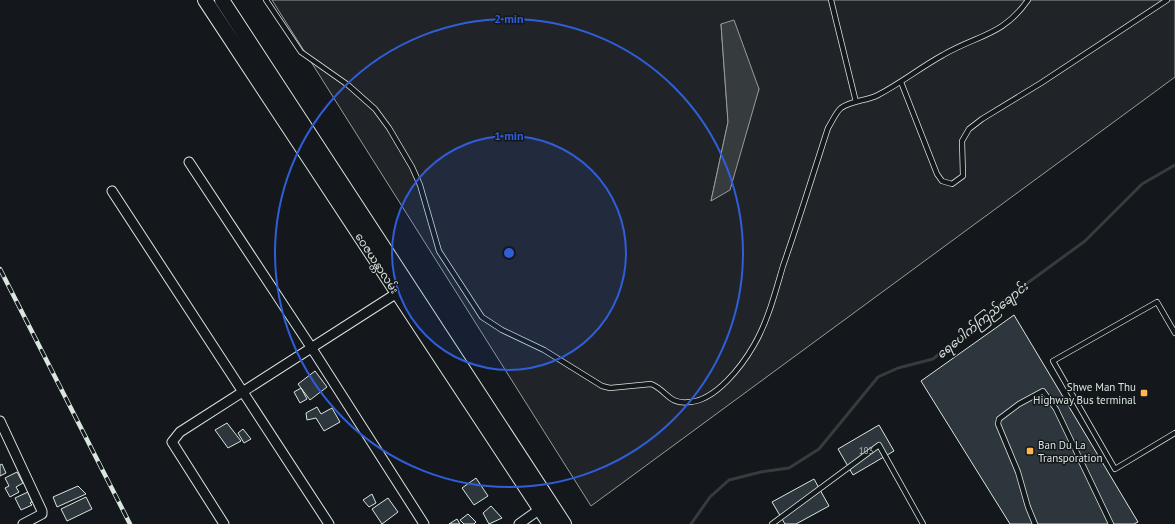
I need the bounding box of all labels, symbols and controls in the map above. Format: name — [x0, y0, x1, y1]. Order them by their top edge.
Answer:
text: 2 min — [494, 11, 524, 26]
text: 1 min — [494, 128, 524, 143]
street label: ဝေဇယန္တာလမ်း — [350, 230, 402, 297]
centre of rings — [502, 246, 516, 260]
water label: ရေပေါက်ကြည်ချောင်း — [933, 277, 1033, 364]
place label: Shwe Man Thu Highway Bus terminal — [1033, 380, 1137, 407]
marker: Shwe Man Thu Highway Bus terminal — [1139, 388, 1149, 398]
place label: Ban Du La Transporation — [1038, 438, 1102, 465]
house number: 103 — [859, 445, 873, 456]
marker: Ban Du La Transporation — [1025, 446, 1035, 456]

